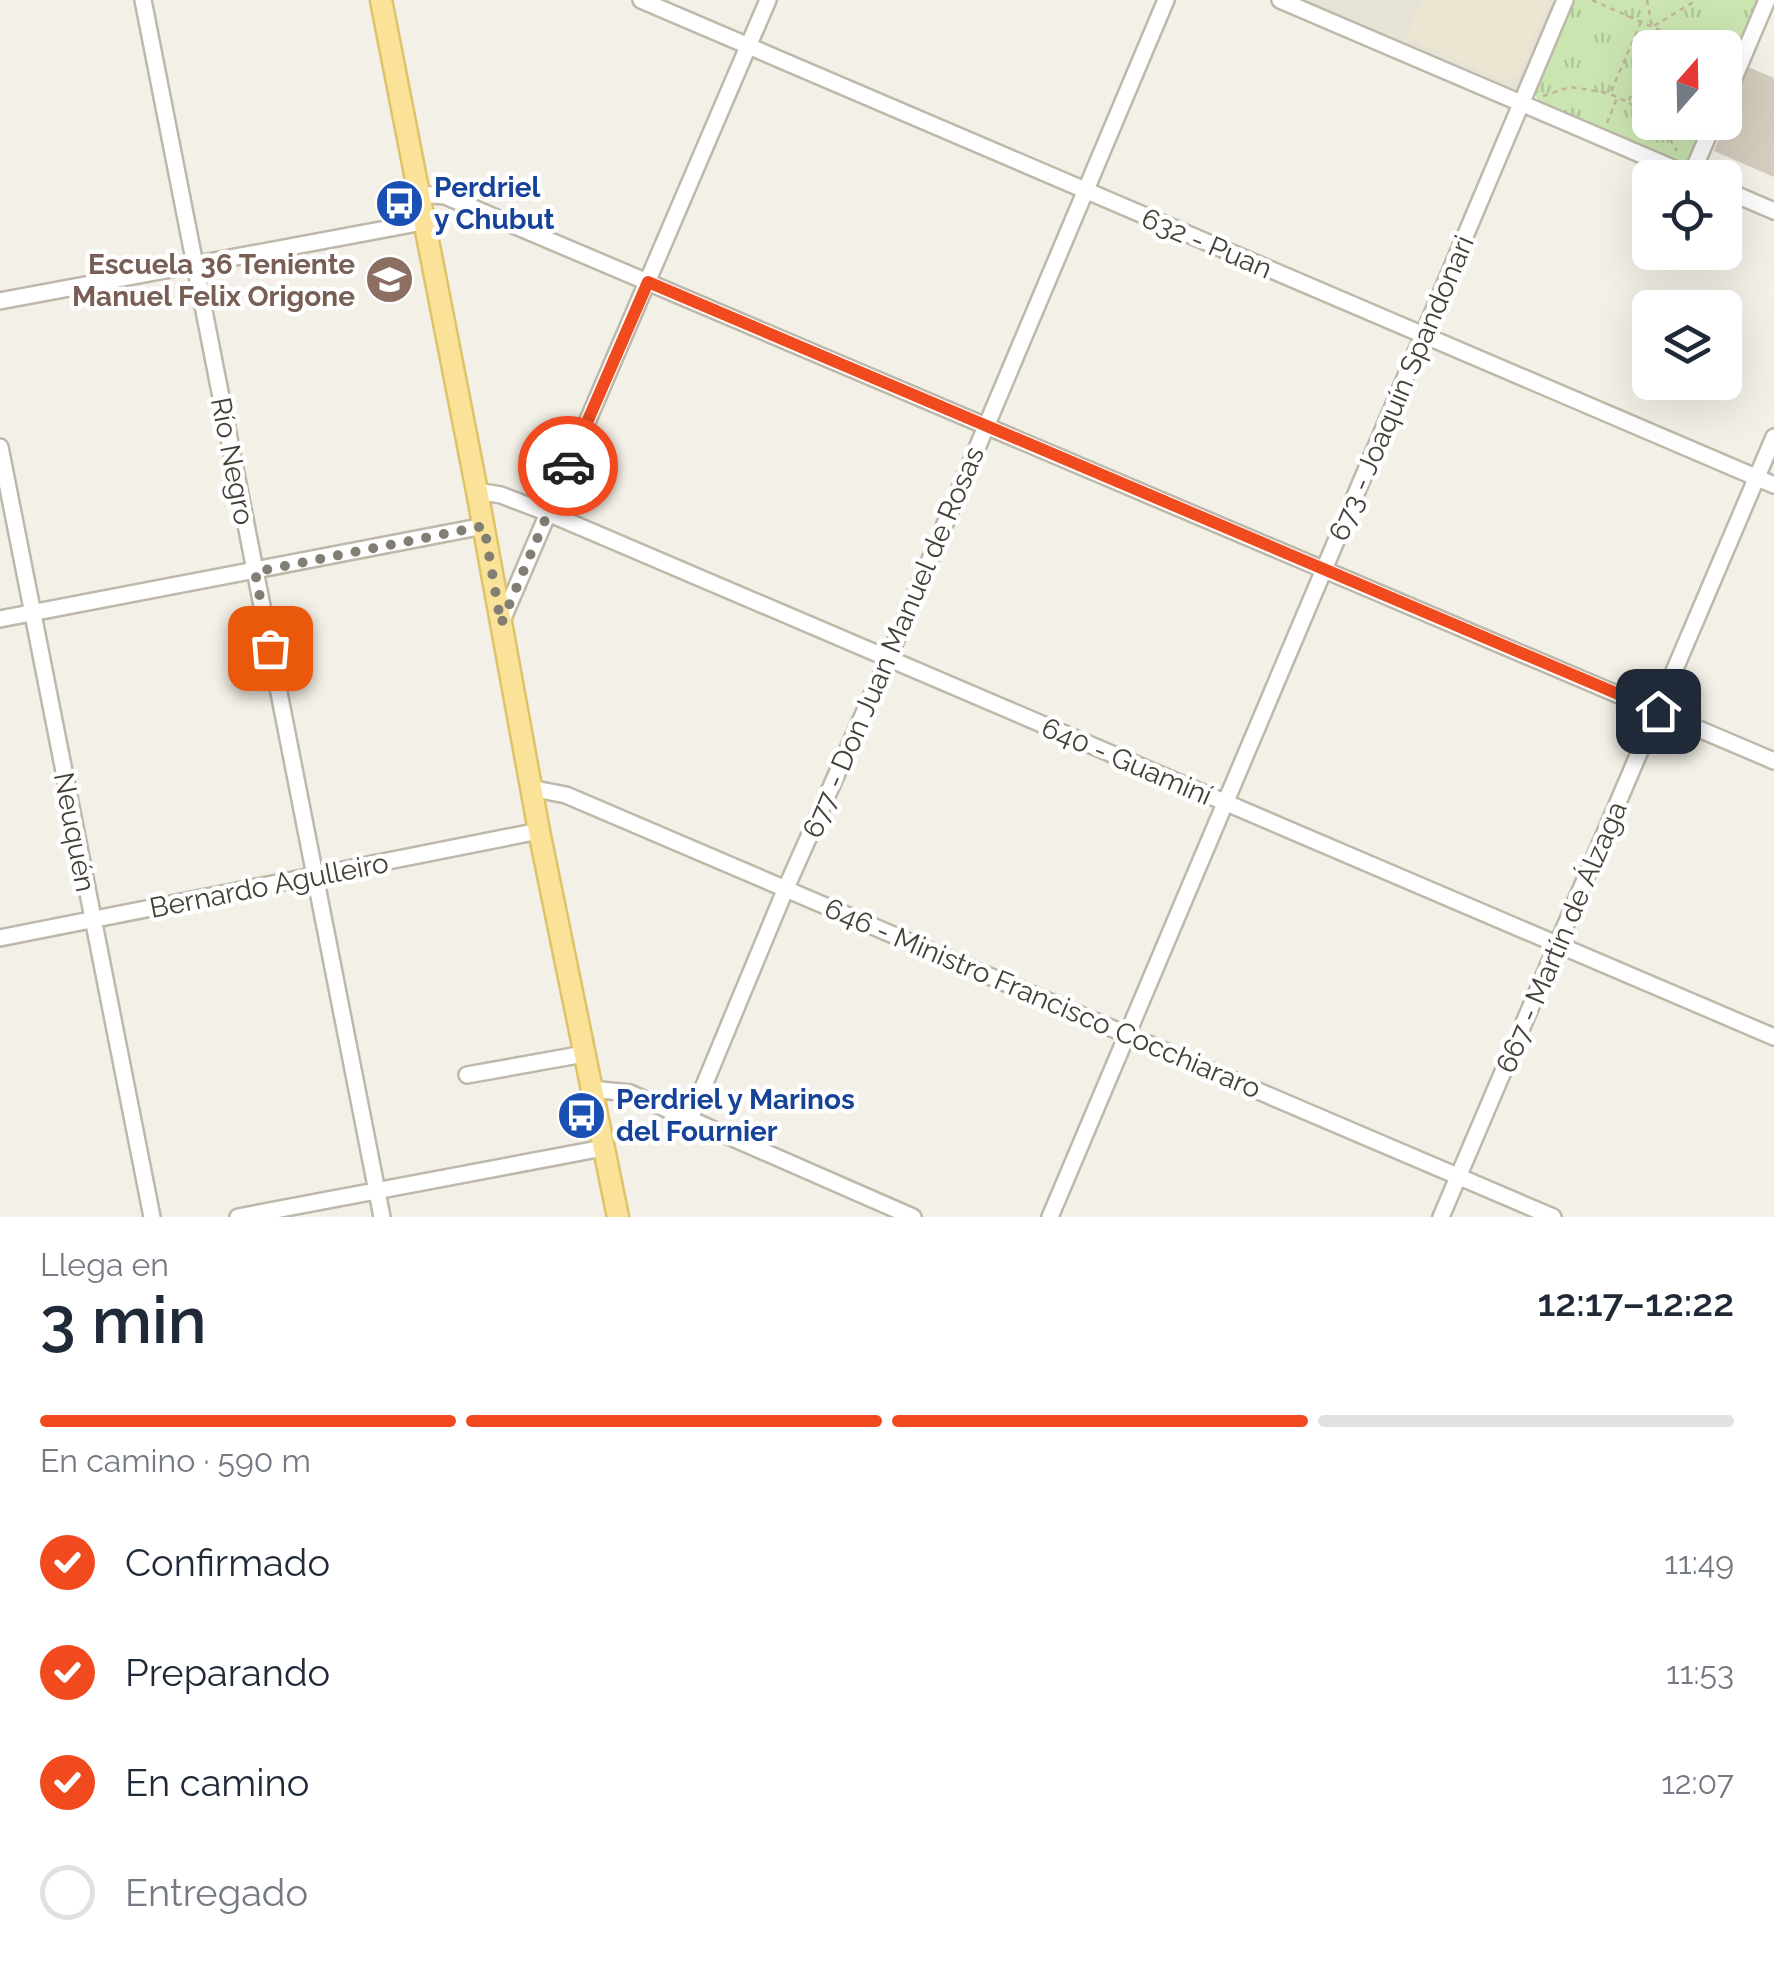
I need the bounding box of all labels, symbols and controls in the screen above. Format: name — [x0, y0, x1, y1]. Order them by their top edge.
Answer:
north arrow — [1632, 30, 1742, 140]
map controls — [1632, 30, 1742, 400]
button: locate — [1632, 160, 1742, 270]
place label: Perdriel y Chubut — [434, 171, 555, 236]
bus stop icon: Perdriel y Chubut — [373, 177, 425, 229]
street label: 632 - Puan — [1137, 201, 1277, 286]
street label: 673 - Joaquín Spandonari — [1322, 231, 1481, 546]
place label: Escuela 36 Teniente Manuel Felix Origone — [72, 248, 355, 313]
school or university icon: Escuela 36 Teniente Manuel Felix Origone — [364, 254, 416, 306]
button: layers — [1632, 290, 1742, 400]
street label: Río Negro — [204, 395, 261, 528]
courier — [518, 416, 618, 516]
icon: car — [541, 439, 596, 494]
street label: 677 - Don Juan Manuel de Rosas — [796, 442, 991, 843]
pin — [228, 606, 313, 691]
icon: bag — [243, 621, 298, 676]
pin — [1616, 669, 1701, 754]
icon: home — [1631, 684, 1686, 739]
street label: 640 - Guaminí — [1037, 711, 1218, 812]
street label: Neuquén — [47, 769, 102, 895]
street label: 667 - Martín de Álzaga — [1489, 797, 1634, 1078]
street label: Bernardo Agulleiro — [147, 846, 391, 925]
street label: 646 - Ministro Francisco Cocchiararo — [820, 891, 1266, 1106]
place label: Perdriel y Marinos del Fournier — [616, 1083, 855, 1148]
bus stop icon: Perdriel y Marinos del Fournier — [555, 1089, 607, 1141]
text: Llega en — [40, 1246, 169, 1283]
text: 12:17–12:22 — [1537, 1280, 1734, 1325]
text: 3 min — [40, 1282, 207, 1358]
text: En camino · 590 m — [40, 1442, 311, 1479]
icon: check — [40, 1535, 95, 1590]
text: Confirmado — [125, 1540, 330, 1585]
text: 11:49 — [1664, 1544, 1734, 1581]
icon: check — [40, 1645, 95, 1700]
text: Preparando — [125, 1650, 330, 1695]
text: 11:53 — [1666, 1654, 1734, 1691]
icon: check — [40, 1755, 95, 1810]
text: En camino — [125, 1760, 309, 1805]
text: 12:07 — [1661, 1764, 1734, 1801]
text: Entregado — [125, 1870, 308, 1915]

